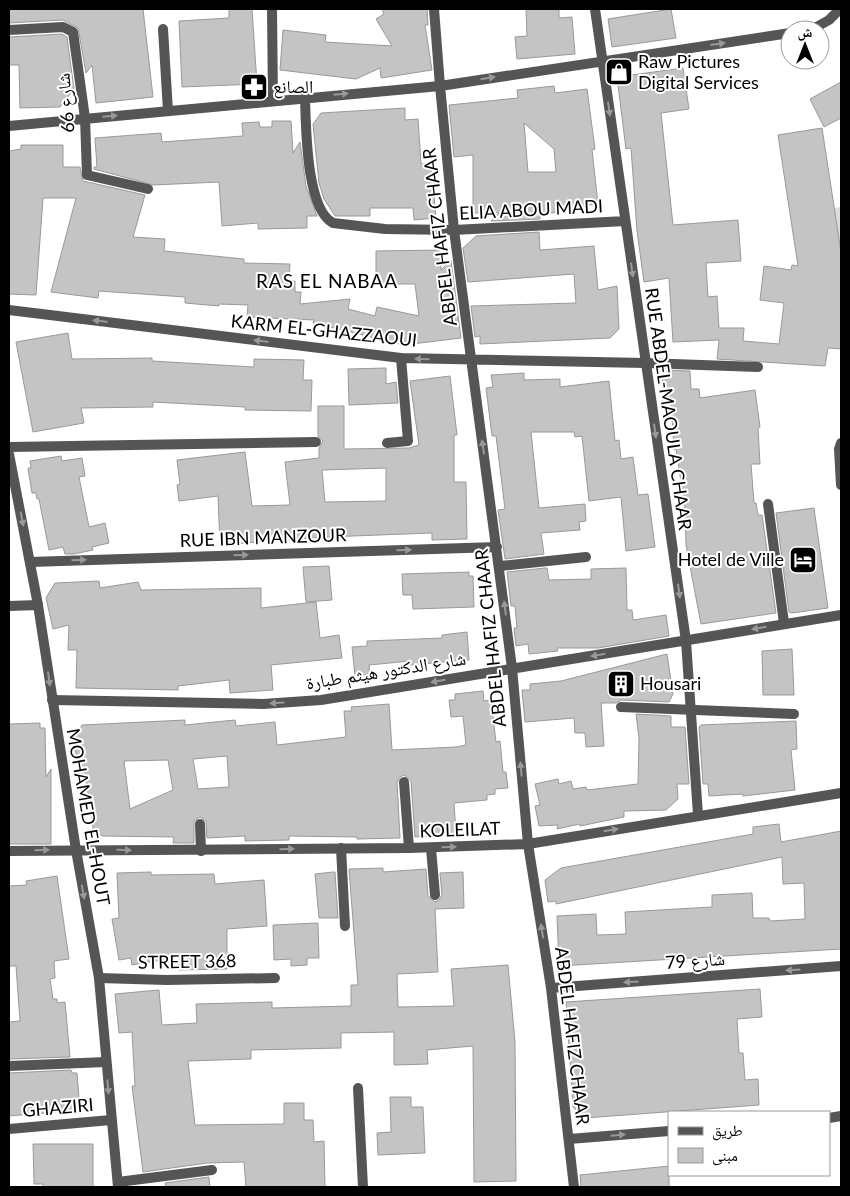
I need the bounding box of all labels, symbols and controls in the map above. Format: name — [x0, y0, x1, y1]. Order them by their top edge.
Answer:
north arrow — [780, 20, 830, 70]
text: ش — [798, 23, 813, 41]
one-way arrow — [710, 40, 726, 48]
place label: Raw Pictures Digital Services — [638, 50, 759, 93]
shop icon: Raw Pictures Digital Services — [604, 57, 634, 87]
street label: شارع 66 — [51, 72, 80, 134]
pharmacy icon: الصانع — [239, 72, 269, 102]
one-way arrow — [480, 74, 496, 82]
place label: الصانع — [273, 75, 313, 99]
one-way arrow — [333, 90, 349, 98]
one-way arrow — [605, 101, 613, 117]
one-way arrow — [102, 112, 118, 120]
street label: ABDEL HAFIZ CHAAR — [417, 146, 461, 327]
street label: ELIA ABOU MADI — [458, 194, 603, 224]
one-way arrow — [628, 262, 636, 278]
district label: RAS EL NABAA — [256, 269, 398, 292]
street label: RUE ABDEL-MAOULA CHAAR — [641, 286, 697, 532]
street label: KARM EL-GHAZZAOUI — [230, 309, 418, 351]
one-way arrow — [91, 317, 107, 325]
one-way arrow — [252, 337, 268, 345]
one-way arrow — [414, 354, 430, 362]
one-way arrow — [651, 423, 659, 439]
one-way arrow — [479, 438, 487, 454]
one-way arrow — [18, 512, 26, 528]
street label: RUE IBN MANZOUR — [179, 523, 347, 551]
one-way arrow — [396, 545, 412, 553]
hotel icon: Hotel de Ville — [788, 545, 818, 575]
street label: ABDEL HAFIZ CHAAR — [470, 547, 510, 728]
place label: Hotel de Ville — [678, 548, 784, 570]
one-way arrow — [234, 551, 250, 559]
one-way arrow — [71, 556, 87, 564]
one-way arrow — [675, 584, 683, 600]
one-way arrow — [501, 599, 509, 615]
one-way arrow — [750, 625, 766, 633]
street label: شارع الدكتور هيثم طبارة — [304, 647, 468, 695]
one-way arrow — [590, 651, 606, 659]
building icon: Housari — [606, 669, 636, 699]
one-way arrow — [45, 672, 53, 688]
place label: Housari — [640, 672, 701, 694]
one-way arrow — [429, 677, 445, 685]
one-way arrow — [269, 699, 285, 707]
street label: MOHAMED EL-HOUT — [63, 727, 115, 907]
one-way arrow — [517, 761, 525, 777]
street label: KOLEILAT — [419, 817, 501, 841]
one-way arrow — [603, 825, 619, 833]
one-way arrow — [442, 842, 458, 850]
one-way arrow — [279, 845, 295, 853]
one-way arrow — [34, 846, 50, 854]
one-way arrow — [117, 846, 133, 854]
one-way arrow — [80, 884, 88, 900]
one-way arrow — [537, 922, 545, 938]
street label: ABDEL HAFIZ CHAAR — [551, 946, 595, 1127]
street label: شارع 79 — [664, 947, 726, 974]
street label: STREET 368 — [138, 949, 236, 973]
one-way arrow — [784, 966, 800, 974]
one-way arrow — [622, 978, 638, 986]
one-way arrow — [105, 1080, 113, 1096]
street label: GHAZIRI — [21, 1093, 94, 1121]
legend — [668, 1111, 830, 1176]
text: طريق — [712, 1121, 743, 1141]
one-way arrow — [610, 1131, 626, 1139]
text: مبنى — [712, 1146, 738, 1166]

